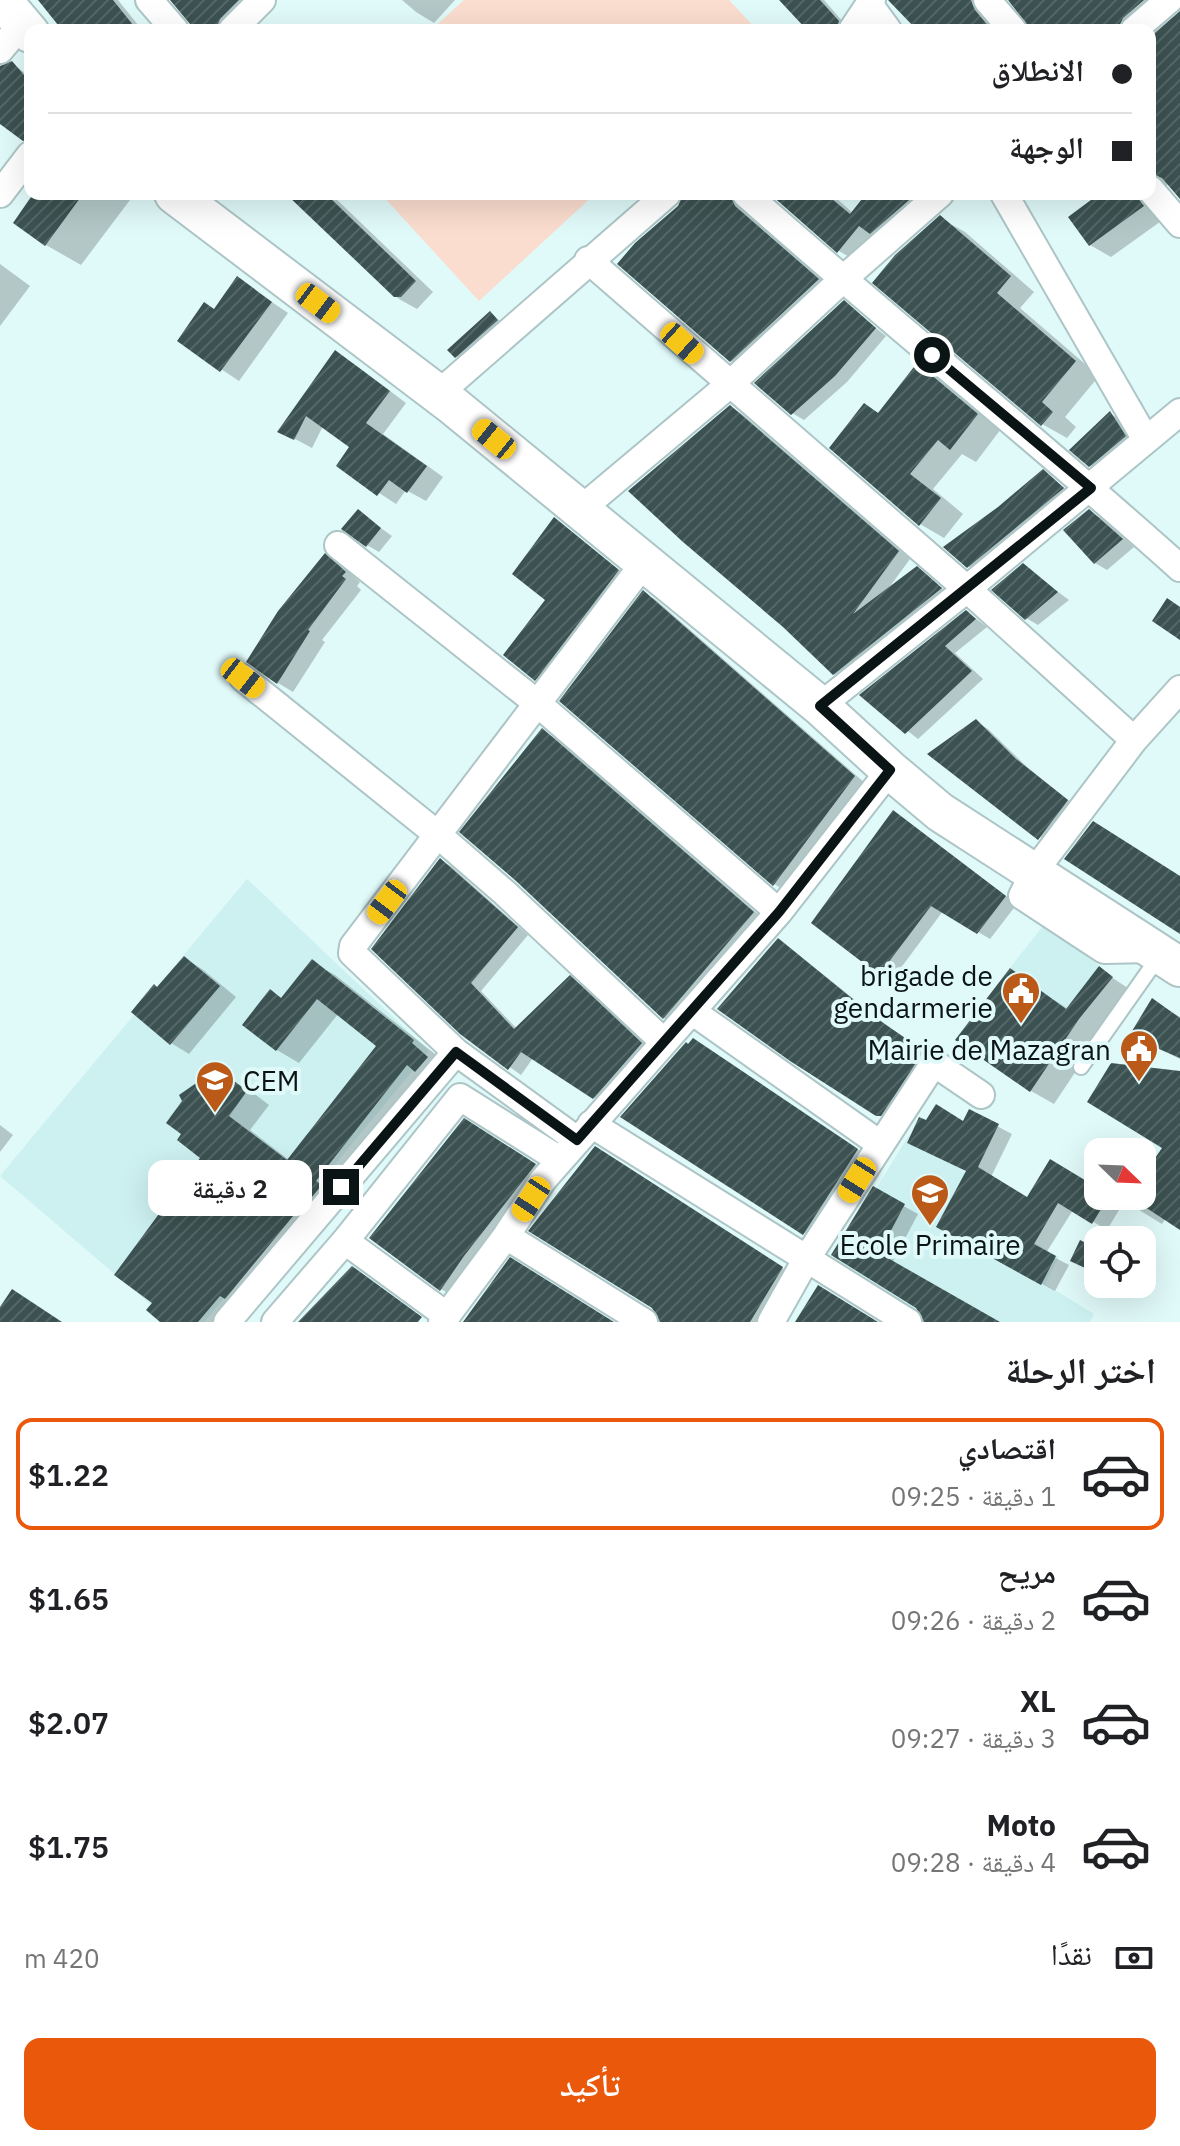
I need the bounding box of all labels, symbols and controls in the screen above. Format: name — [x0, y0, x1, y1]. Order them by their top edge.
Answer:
text: الانطلاق — [991, 50, 1084, 89]
text: الوجهة — [1009, 127, 1084, 166]
car — [292, 279, 344, 327]
car — [656, 318, 708, 368]
route start — [914, 337, 950, 373]
car — [468, 415, 520, 463]
car — [217, 654, 269, 702]
car — [363, 876, 411, 928]
place label: brigade de gendarmerie — [833, 957, 993, 1026]
public building icon: brigade de gendarmerie — [1000, 970, 1042, 1025]
public building icon: Mairie de Mazagran — [1118, 1028, 1160, 1083]
place label: Mairie de Mazagran — [867, 1031, 1111, 1068]
school or university icon: CEM — [194, 1059, 236, 1114]
place label: CEM — [243, 1062, 299, 1099]
north arrow — [1084, 1138, 1156, 1210]
map controls — [1084, 1138, 1156, 1298]
car — [834, 1153, 880, 1207]
callout: 2 دقيقة — [149, 1159, 313, 1215]
route end — [323, 1169, 359, 1205]
text: 2 دقيقة — [192, 1171, 268, 1205]
car — [508, 1172, 554, 1226]
school or university icon: Ecole Primaire — [909, 1172, 951, 1227]
place label: Ecole Primaire — [839, 1226, 1021, 1263]
button: locate — [1084, 1226, 1156, 1298]
text: اختر الرحلة — [1006, 1346, 1156, 1393]
text: اقتصادي — [958, 1428, 1056, 1467]
icon: car — [1080, 1438, 1152, 1510]
text: $1.22 — [28, 1455, 109, 1494]
text: 1 دقيقة · 09:25 — [891, 1479, 1056, 1513]
text: مريح — [998, 1552, 1056, 1591]
icon: car — [1080, 1562, 1152, 1634]
text: $1.65 — [28, 1579, 109, 1618]
text: 2 دقيقة · 09:26 — [891, 1603, 1056, 1637]
text: XL — [1020, 1681, 1056, 1720]
icon: car — [1080, 1686, 1152, 1758]
text: $2.07 — [28, 1703, 109, 1742]
text: 3 دقيقة · 09:27 — [891, 1721, 1056, 1755]
text: Moto — [986, 1805, 1056, 1844]
icon: car — [1080, 1810, 1152, 1882]
text: $1.75 — [28, 1827, 109, 1866]
text: 4 دقيقة · 09:28 — [891, 1845, 1056, 1879]
text: نقدًا — [1051, 1934, 1092, 1973]
icon: cash — [1112, 1936, 1156, 1980]
text: 420 m — [24, 1941, 100, 1975]
button: تأكيد — [24, 2038, 1156, 2130]

